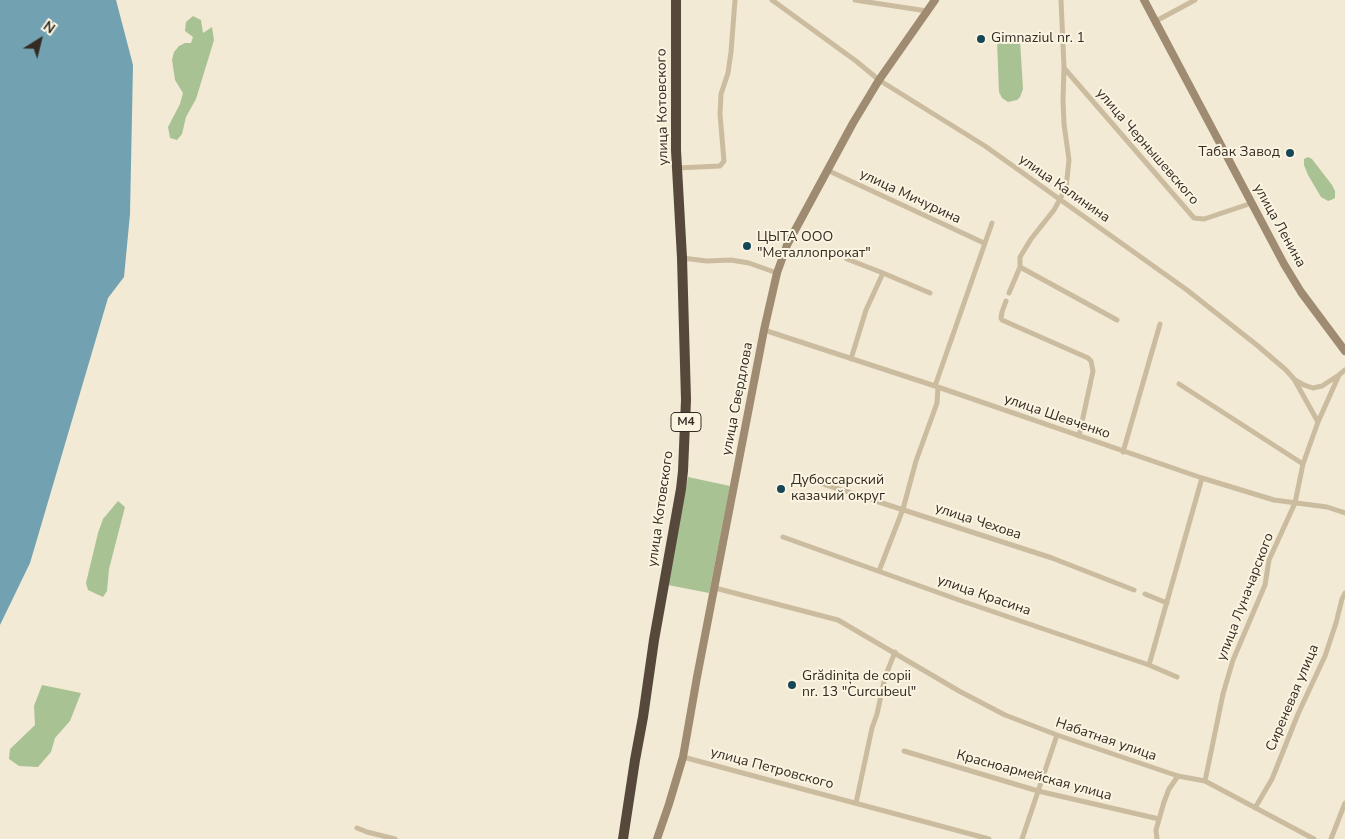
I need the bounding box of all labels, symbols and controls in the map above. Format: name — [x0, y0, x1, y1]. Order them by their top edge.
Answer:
north arrow — [15, 15, 65, 65]
text: N — [39, 17, 59, 38]
place label: Gimnaziul nr. 1 — [991, 31, 1085, 47]
marker: Gimnaziul nr. 1 — [975, 33, 987, 45]
street label: улица Котовского — [654, 48, 672, 166]
street label: улица Чернышевского — [1092, 85, 1202, 209]
place label: Табак Завод — [1198, 145, 1280, 161]
marker: Табак Завод — [1284, 147, 1296, 159]
street label: улица Калинина — [1015, 151, 1113, 227]
street label: улица Мичурина — [857, 166, 963, 228]
street label: улица Ленина — [1249, 181, 1309, 271]
place label: ЦЫТА ООО "Металлопрокат" — [757, 230, 871, 262]
marker: ЦЫТА ООО "Металлопрокат" — [741, 240, 753, 252]
street label: улица Свердлова — [719, 341, 757, 457]
street label: улица Шевченко — [1002, 391, 1112, 443]
road number: M4 — [671, 412, 701, 432]
street label: улица Котовского — [645, 450, 677, 568]
place label: Дубоссарский казачий округ — [791, 473, 885, 506]
marker: Дубоссарский казачий округ — [775, 483, 787, 495]
street label: улица Чехова — [933, 500, 1023, 544]
street label: улица Луначарского — [1214, 531, 1278, 663]
street label: улица Красина — [935, 572, 1033, 620]
street label: Сиреневая улица — [1263, 642, 1323, 754]
place label: Grădinița de copii nr. 13 "Curcubeul" — [802, 669, 916, 702]
marker: Grădinița de copii nr. 13 "Curcubeul" — [786, 679, 798, 691]
street label: Набатная улица — [1053, 715, 1159, 765]
street label: улица Петровского — [709, 744, 835, 794]
street label: Красноармейская улица — [954, 747, 1114, 805]

